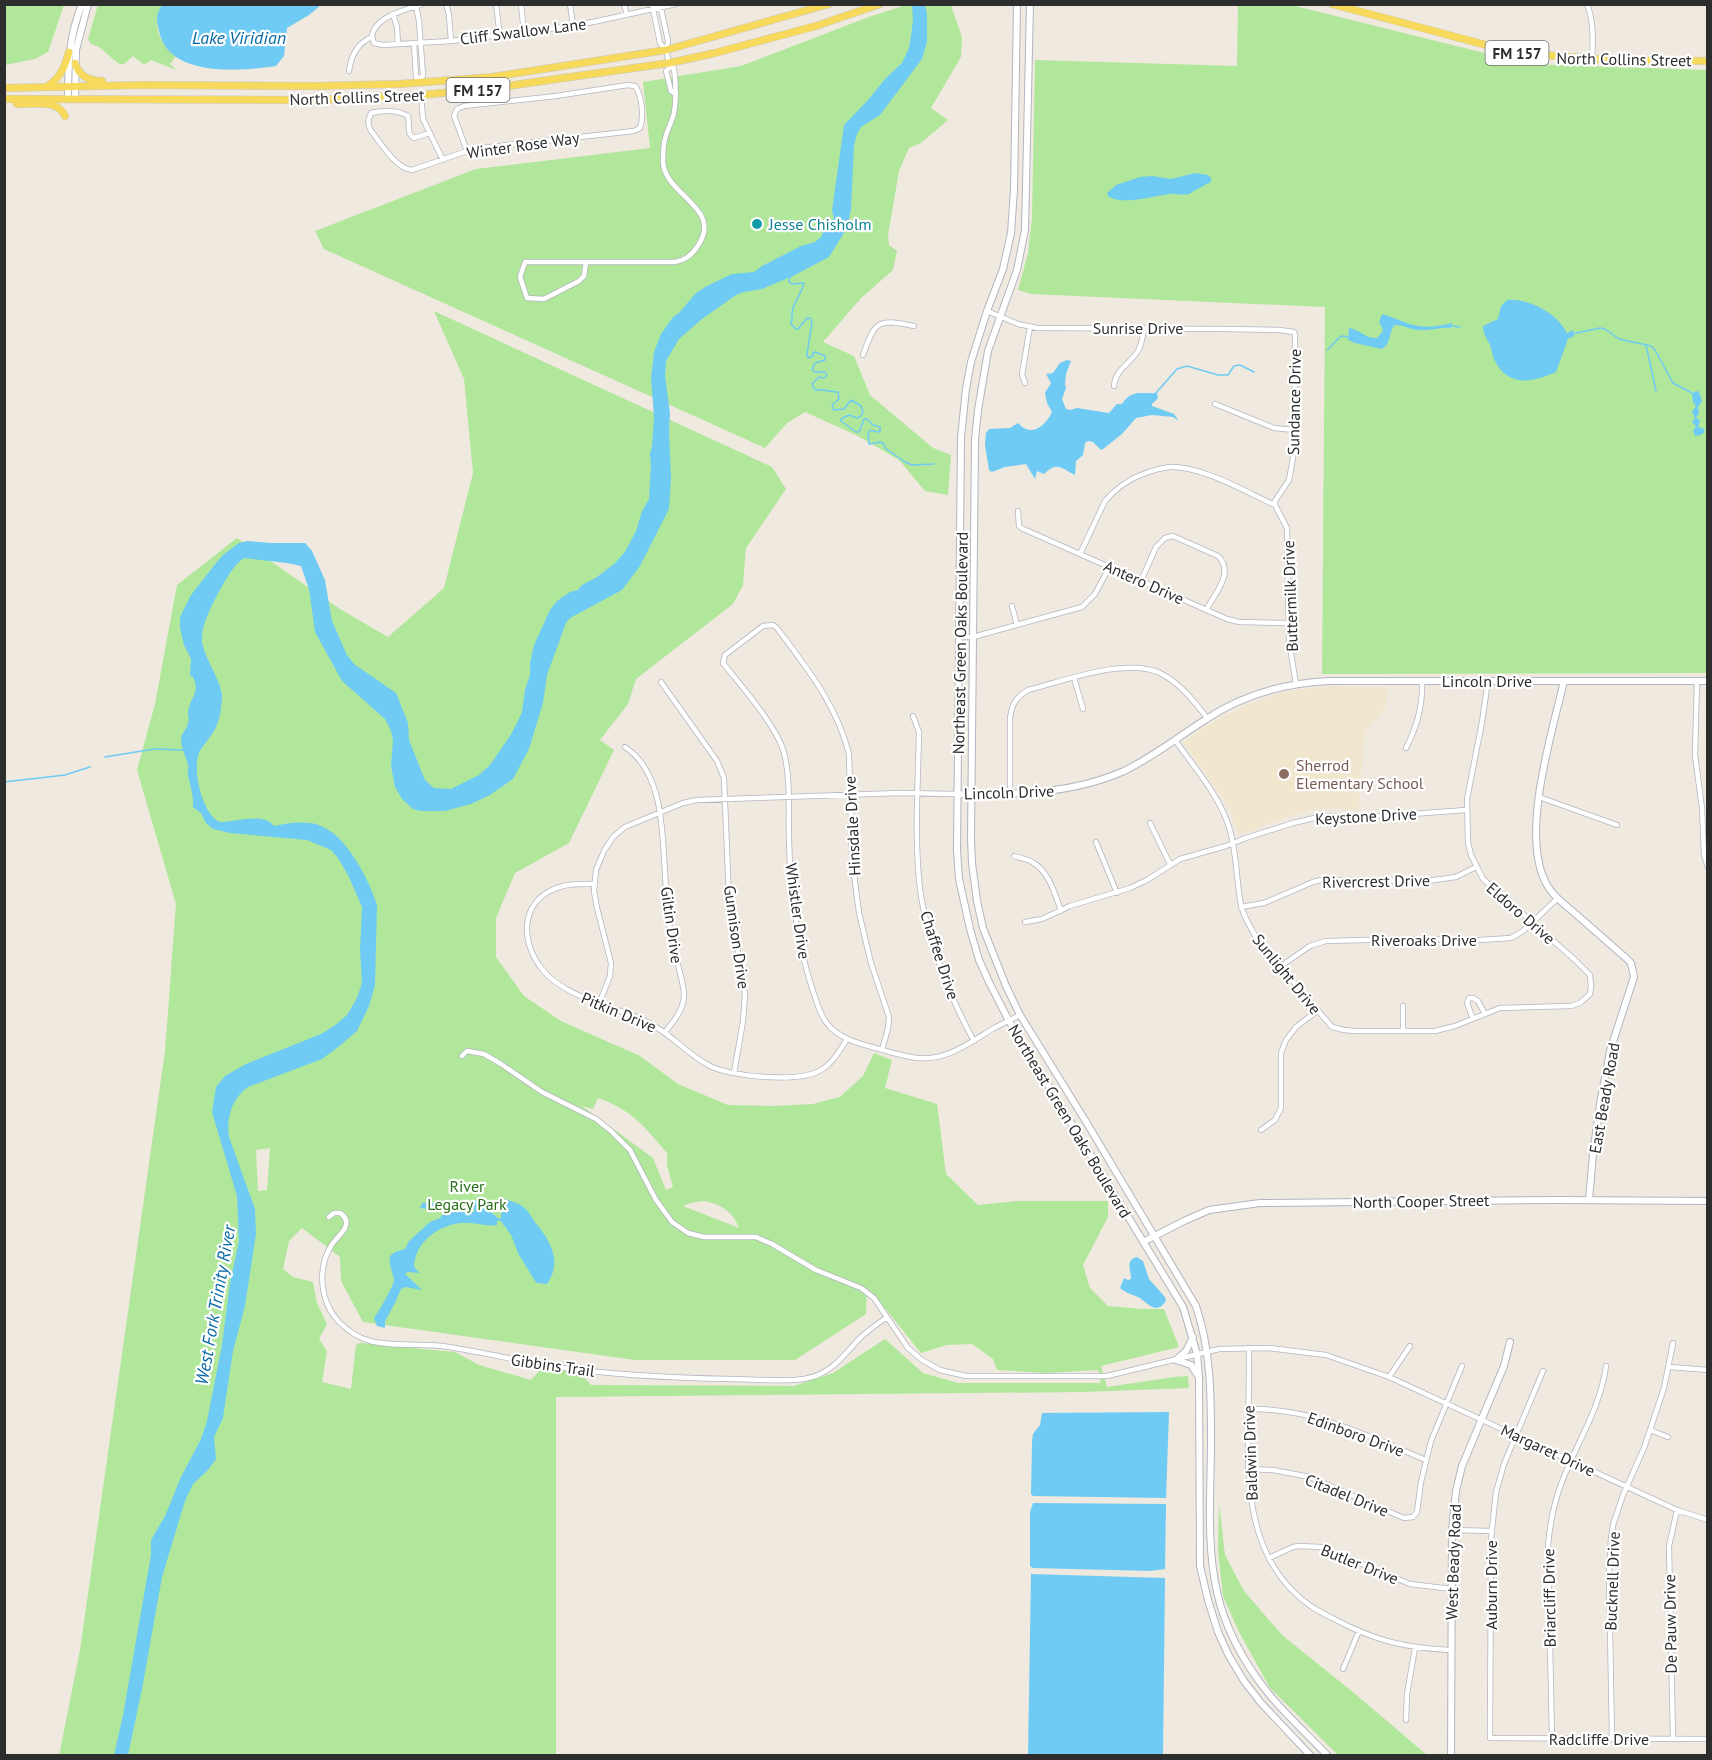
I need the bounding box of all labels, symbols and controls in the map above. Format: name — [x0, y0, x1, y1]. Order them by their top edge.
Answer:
street label: Cliff Swallow Lane — [459, 13, 587, 49]
water label: Lake Viridian — [192, 26, 286, 49]
road number: FM 157 — [1486, 41, 1549, 65]
street label: North Collins Street — [1556, 48, 1692, 70]
road number: FM 157 — [446, 78, 510, 102]
street label: North Collins Street — [289, 85, 425, 109]
street label: Winter Rose Way — [465, 127, 581, 163]
place label: Jesse Chisholm — [768, 214, 872, 234]
marker: Jesse Chisholm — [750, 217, 764, 231]
street label: Sunrise Drive — [1093, 318, 1183, 338]
street label: Sundance Drive — [1283, 349, 1305, 455]
street label: Northeast Green Oaks Boulevard — [948, 532, 972, 754]
street label: Buttermilk Drive — [1278, 540, 1302, 652]
street label: Antero Drive — [1101, 555, 1187, 609]
street label: Lincoln Drive — [1442, 671, 1532, 691]
place label: Sherrod Elementary School — [1296, 755, 1424, 793]
marker: Sherrod Elementary School — [1277, 767, 1291, 781]
street label: Hinsdale Drive — [839, 776, 865, 876]
street label: Lincoln Drive — [964, 780, 1054, 804]
street label: Keystone Drive — [1315, 803, 1417, 829]
street label: Whistler Drive — [781, 862, 815, 960]
street label: Rivercrest Drive — [1322, 870, 1430, 892]
street label: Eldoro Drive — [1483, 878, 1559, 948]
street label: Gunnison Drive — [720, 884, 754, 990]
street label: Giltin Drive — [657, 885, 687, 965]
street label: Chaffee Drive — [916, 908, 964, 1002]
street label: Sunlight Drive — [1248, 930, 1326, 1018]
street label: Riveroaks Drive — [1371, 930, 1477, 950]
street label: Pitkin Drive — [579, 987, 659, 1037]
street label: Northeast Green Oaks Boulevard — [1004, 1020, 1136, 1222]
street label: East Beady Road — [1584, 1041, 1624, 1155]
park label: River Legacy Park — [427, 1176, 507, 1214]
street label: North Cooper Street — [1352, 1190, 1490, 1212]
water label: West Fork Trinity River — [190, 1222, 241, 1387]
street label: Gibbins Trail — [510, 1349, 597, 1381]
street label: Baldwin Drive — [1238, 1405, 1262, 1501]
street label: Edinboro Drive — [1305, 1407, 1407, 1461]
street label: Margaret Drive — [1498, 1419, 1598, 1481]
street label: Citadel Drive — [1302, 1469, 1392, 1521]
street label: West Beady Road — [1441, 1504, 1465, 1620]
street label: Bucknell Drive — [1600, 1531, 1624, 1631]
street label: Butler Drive — [1318, 1539, 1402, 1589]
street label: Auburn Drive — [1481, 1540, 1501, 1630]
street label: Briarcliff Drive — [1538, 1548, 1560, 1648]
street label: De Pauw Drive — [1659, 1574, 1681, 1674]
street label: Radcliffe Drive — [1549, 1729, 1649, 1749]

